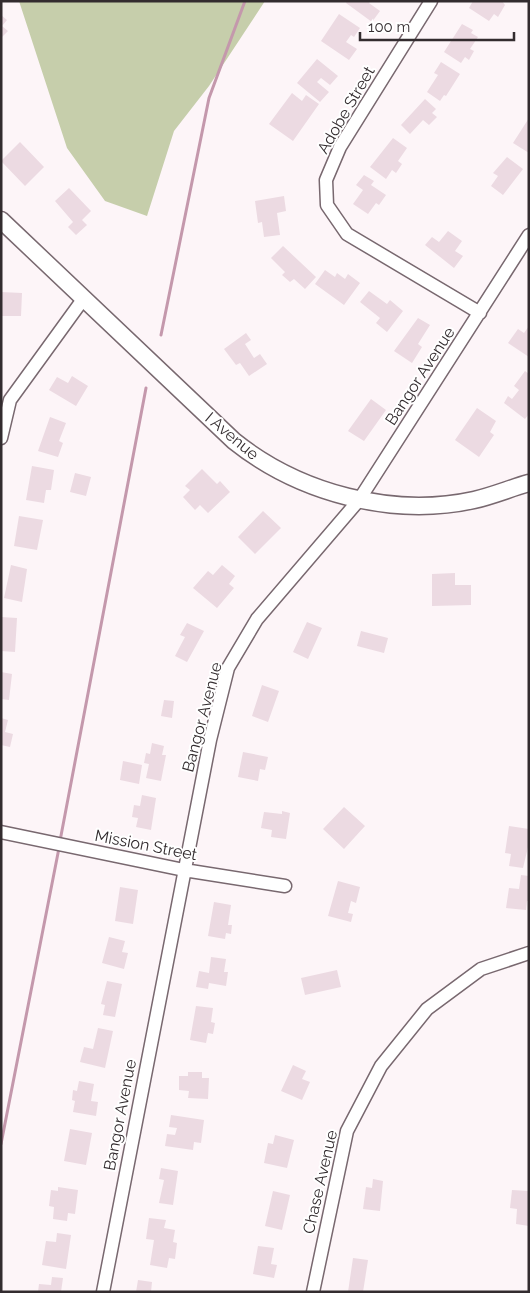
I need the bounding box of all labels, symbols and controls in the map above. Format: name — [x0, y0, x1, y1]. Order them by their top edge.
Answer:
scale bar — [360, 10, 514, 42]
text: 100 m — [368, 18, 410, 36]
street label: Adobe Street — [313, 62, 379, 157]
street label: Bangor Avenue — [381, 323, 459, 429]
street label: I Avenue — [201, 408, 263, 464]
street label: Bangor Avenue — [178, 660, 226, 774]
street label: Mission Street — [93, 826, 199, 864]
street label: Bangor Avenue — [100, 1058, 140, 1172]
street label: Chase Avenue — [299, 1128, 341, 1236]

